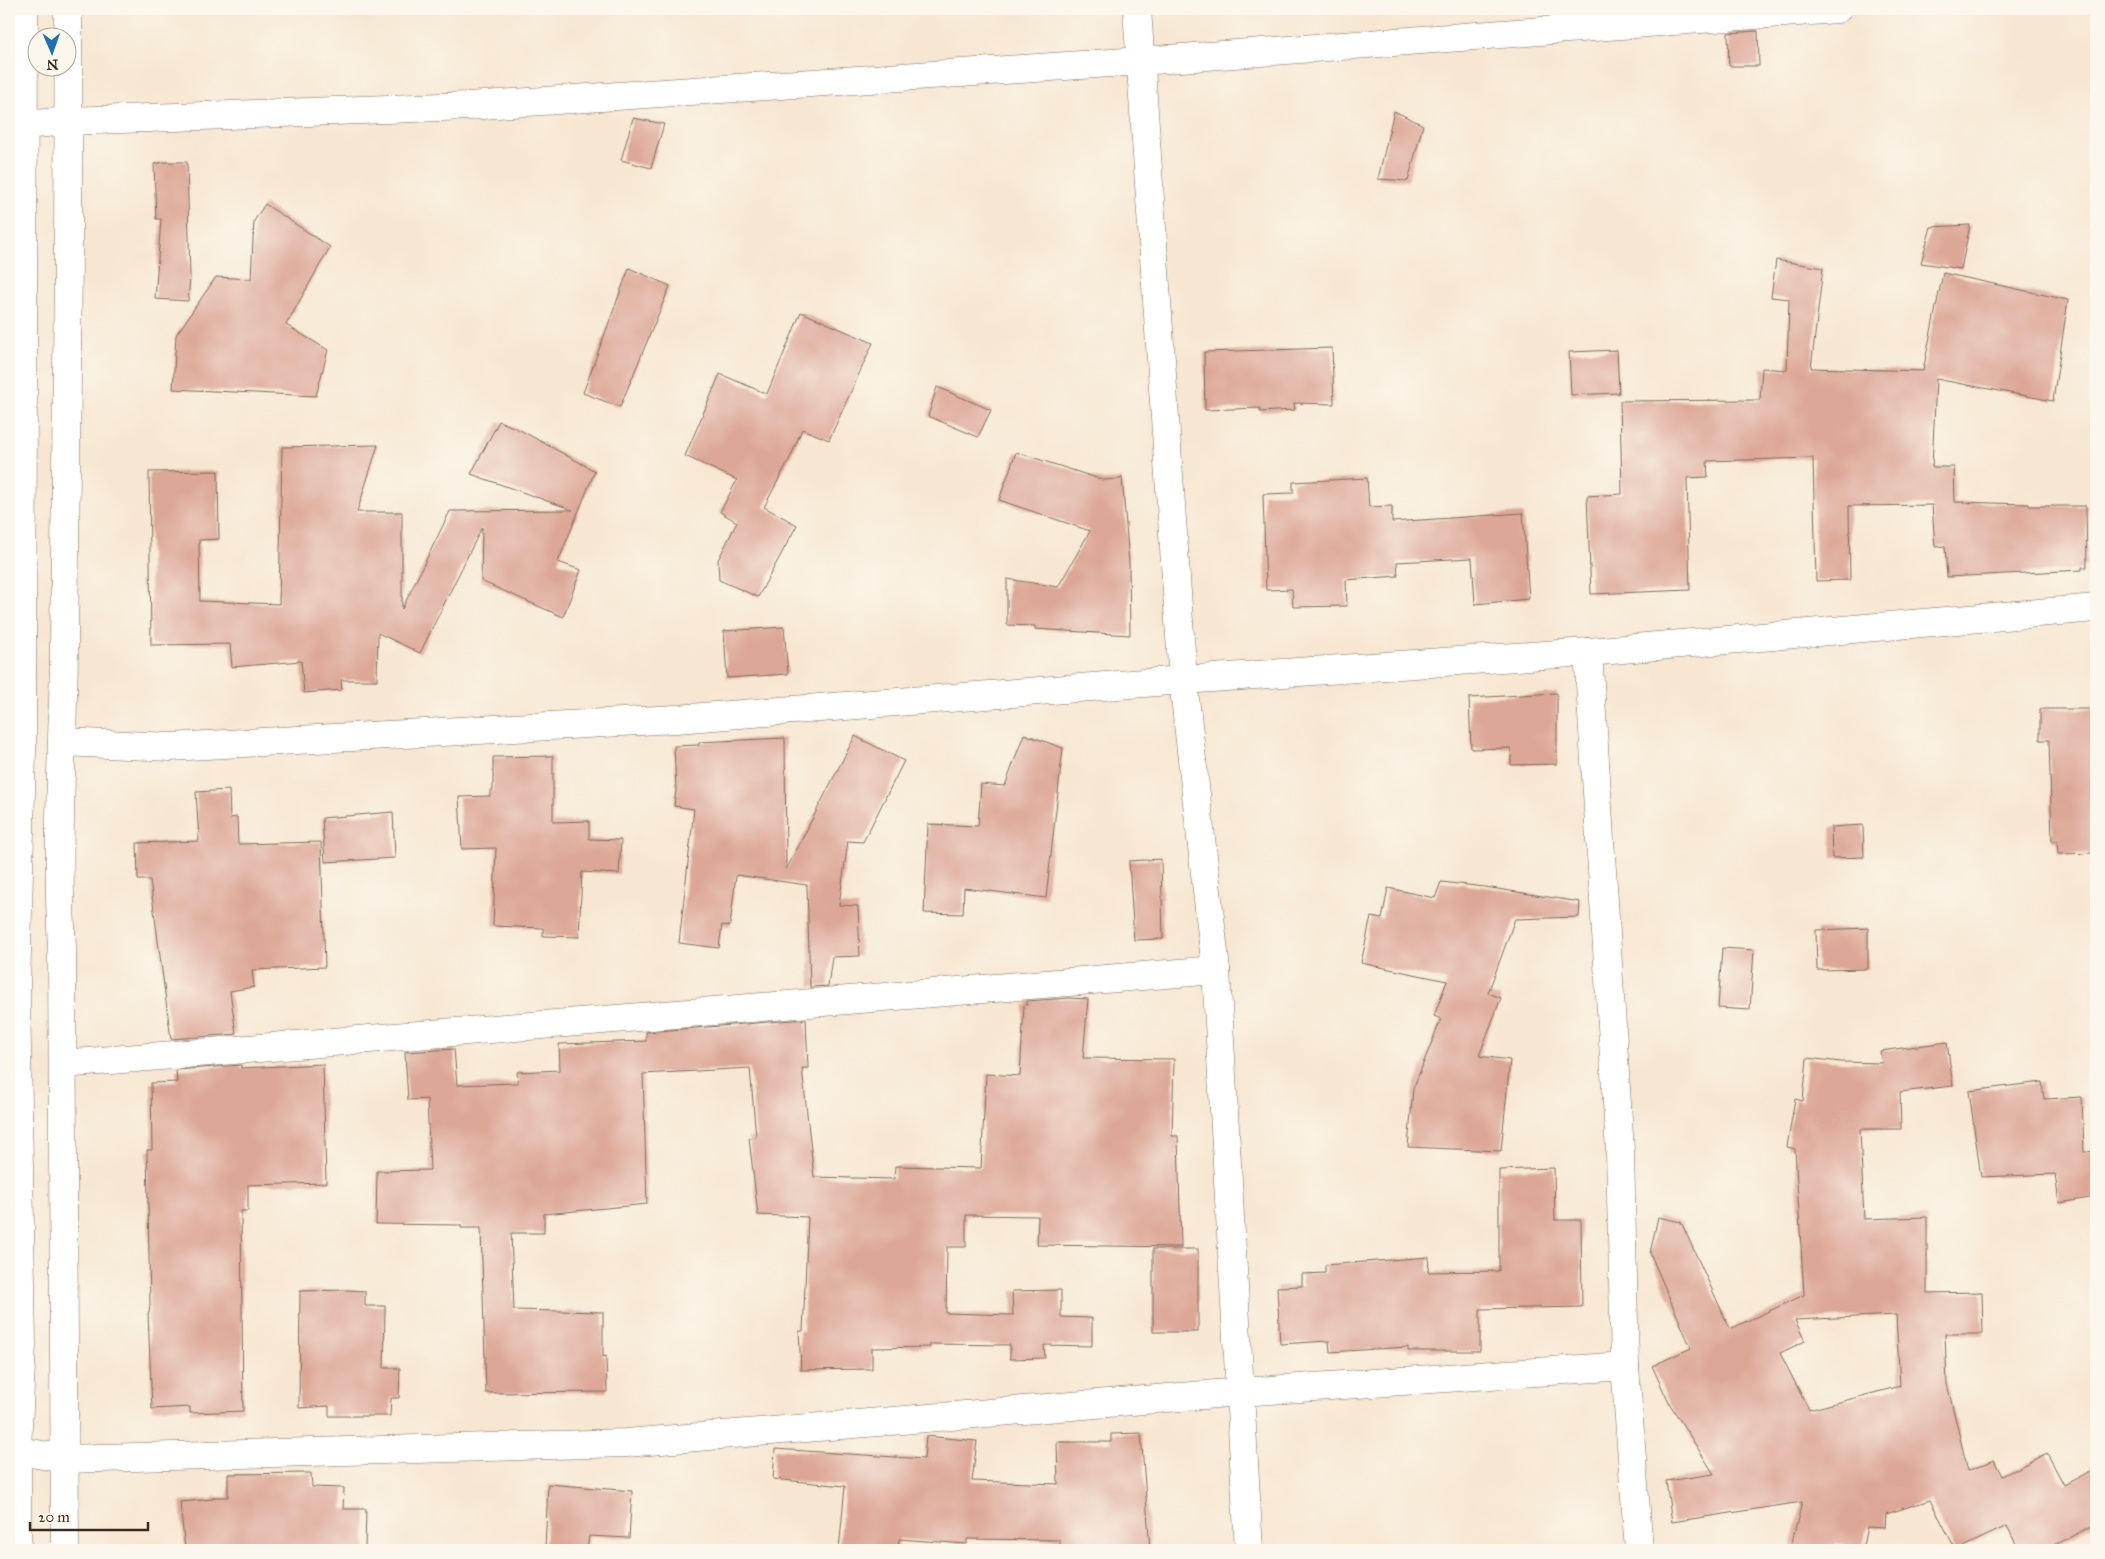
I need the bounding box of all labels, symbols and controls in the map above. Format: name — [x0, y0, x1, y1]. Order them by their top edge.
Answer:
north arrow — [28, 28, 78, 78]
text: N — [46, 56, 59, 73]
scale bar — [30, 1499, 148, 1531]
text: 20 m — [38, 1508, 70, 1526]

